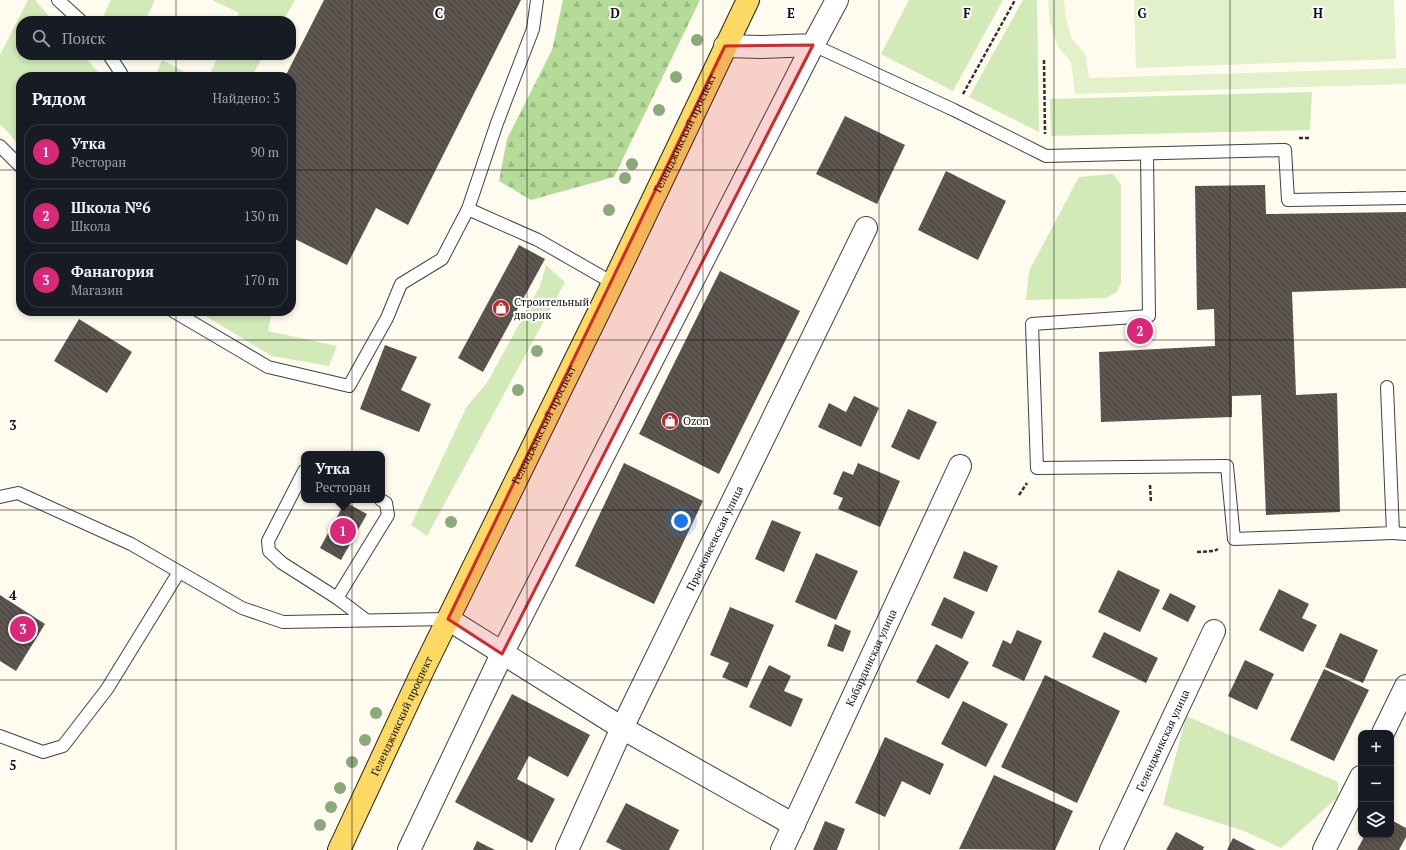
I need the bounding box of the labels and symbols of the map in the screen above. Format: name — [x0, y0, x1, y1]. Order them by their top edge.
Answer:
text: C — [435, 4, 443, 22]
text: D — [610, 4, 620, 22]
text: E — [787, 4, 795, 22]
text: F — [963, 4, 971, 22]
text: G — [1137, 4, 1147, 22]
text: H — [1313, 4, 1323, 22]
street label: Геленджикский проспект — [650, 71, 719, 195]
place label: Строительный дворик — [514, 295, 590, 322]
shop icon: Строительный дворик — [491, 298, 511, 318]
pin: 2 — [1127, 316, 1153, 346]
street label: Геленджикский проспект — [508, 362, 579, 486]
shop icon: Ozon — [660, 411, 680, 431]
place label: Ozon — [683, 414, 709, 428]
text: 3 — [9, 416, 17, 434]
street label: Прасковеевская улица — [683, 483, 746, 593]
your location — [671, 511, 691, 531]
pin: 1 — [330, 516, 356, 546]
text: 4 — [9, 586, 17, 604]
street label: Кабардинская улица — [843, 606, 900, 708]
pin: 3 — [10, 614, 36, 644]
street label: Геленджикский проспект — [368, 653, 436, 778]
street label: Геленджикская улица — [1133, 687, 1193, 794]
text: 5 — [9, 756, 17, 774]

